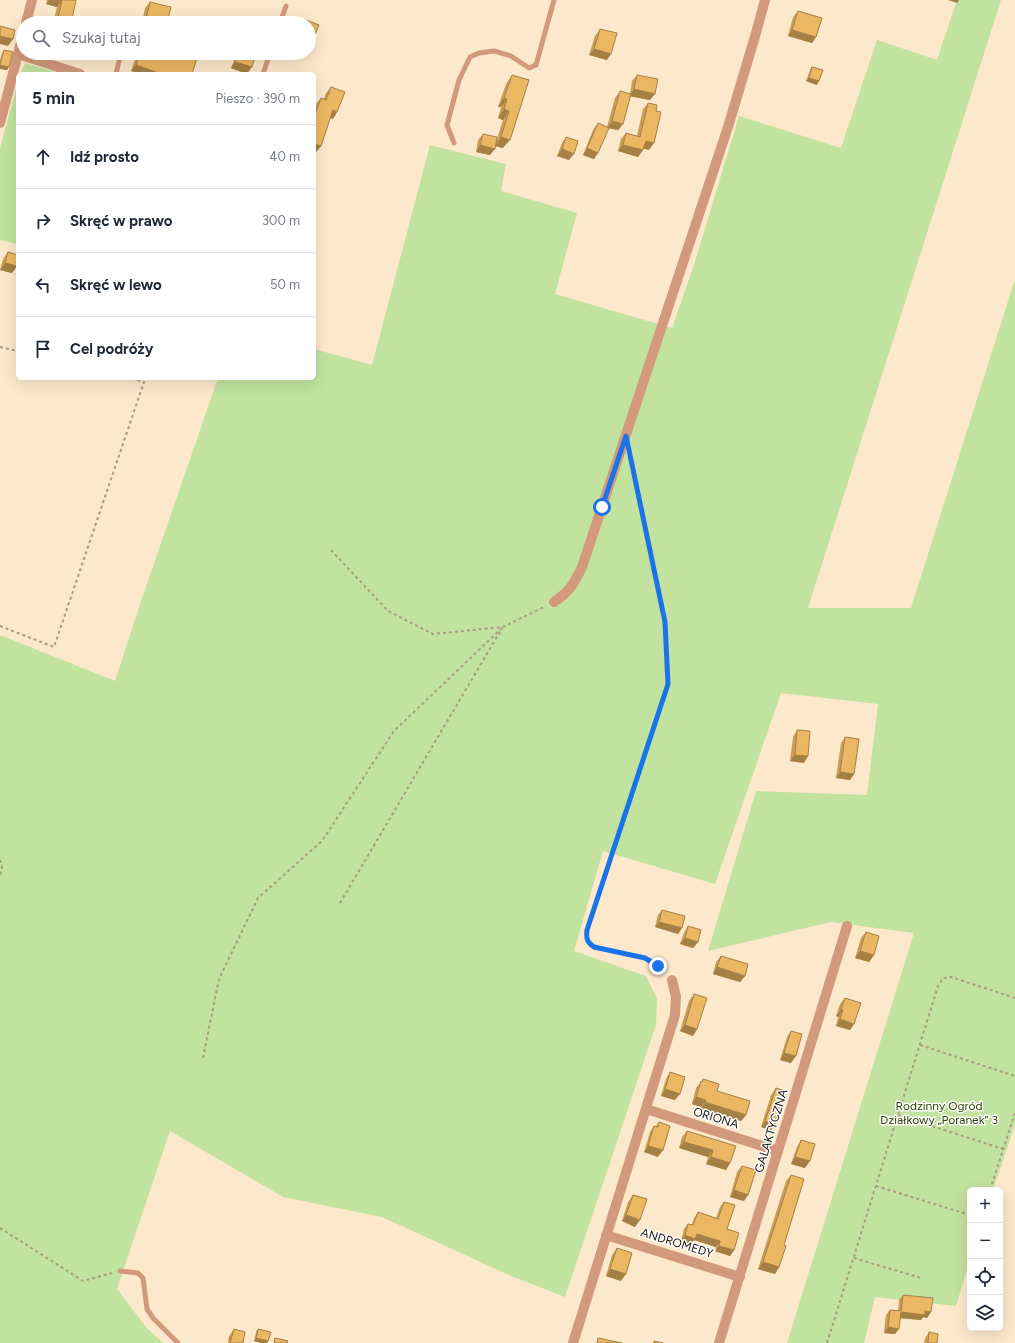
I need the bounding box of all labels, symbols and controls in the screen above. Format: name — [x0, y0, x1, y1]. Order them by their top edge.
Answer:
search box — [16, 16, 316, 60]
icon: search — [30, 27, 52, 49]
text: Szukaj tutaj — [62, 29, 141, 47]
text: 5 min — [32, 88, 75, 108]
text: Pieszo · 390 m — [216, 91, 300, 106]
icon: ahead — [32, 146, 54, 168]
text: Idź prosto — [70, 148, 139, 166]
text: 40 m — [269, 149, 300, 164]
icon: right — [32, 210, 54, 232]
text: Skręć w prawo — [70, 212, 173, 230]
text: 300 m — [262, 213, 300, 228]
icon: left — [32, 274, 54, 296]
text: Skręć w lewo — [70, 276, 162, 294]
text: 50 m — [270, 277, 300, 292]
icon: arrive — [32, 338, 54, 360]
text: Cel podróży — [70, 340, 153, 358]
route start — [593, 498, 611, 516]
route end — [649, 957, 667, 975]
street label: GALAKTYCZNA — [752, 1088, 790, 1174]
park label: Rodzinny Ogród Działkowy „Poranek” 3 — [880, 1099, 998, 1127]
street label: ORIONA — [692, 1104, 740, 1132]
map controls — [967, 1187, 1003, 1331]
button: + — [967, 1187, 1003, 1223]
button: − — [967, 1223, 1003, 1259]
street label: ANDROMEDY — [639, 1225, 716, 1261]
button: locate — [967, 1259, 1003, 1295]
button: layers — [967, 1295, 1003, 1331]

